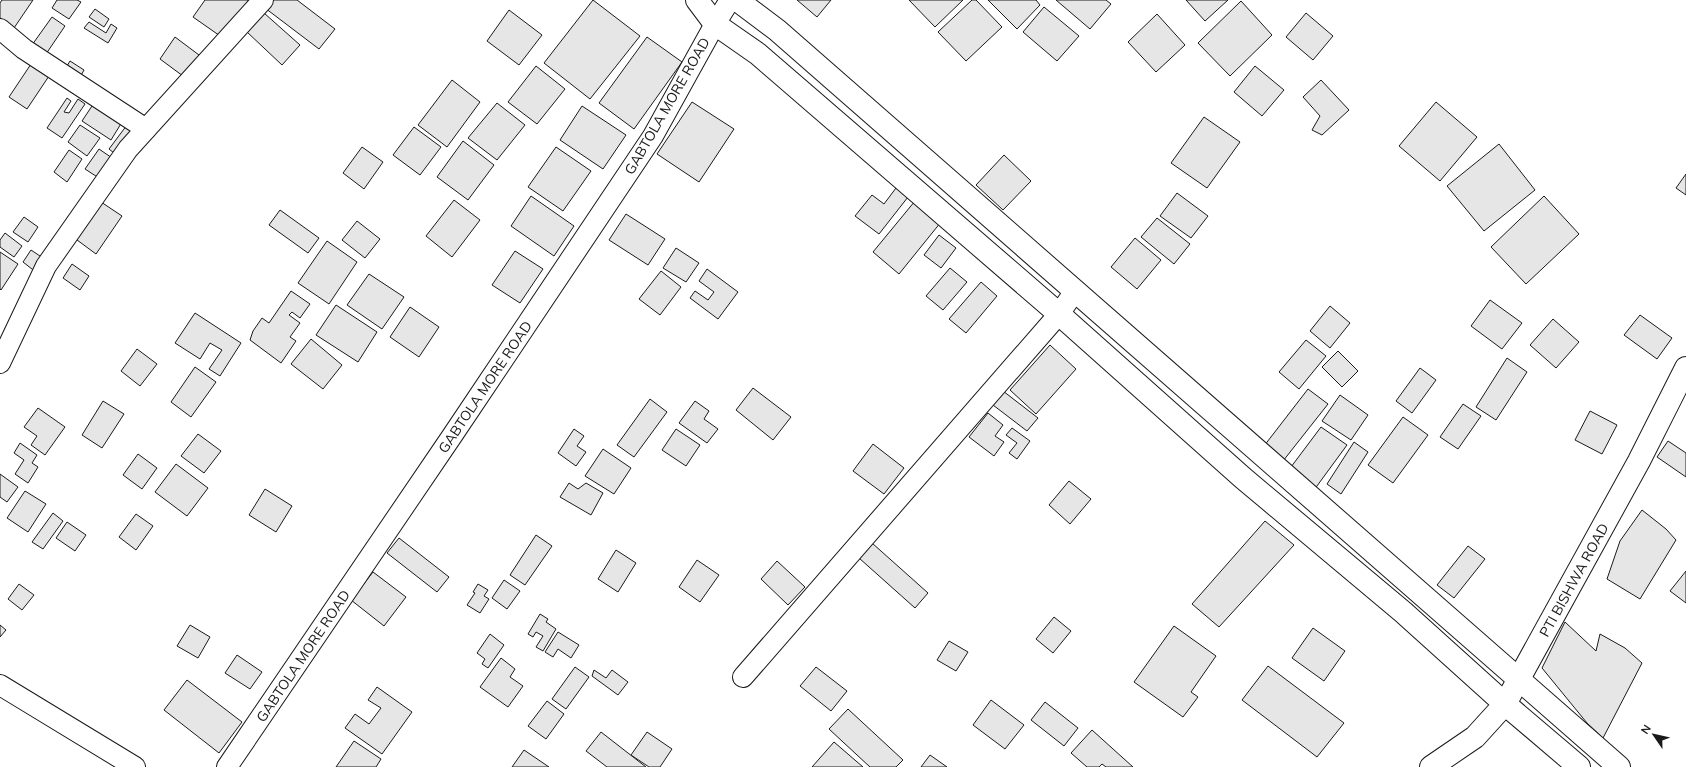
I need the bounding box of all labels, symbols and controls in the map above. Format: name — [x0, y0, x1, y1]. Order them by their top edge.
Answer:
street label: GABTOLA MORE ROAD — [620, 34, 714, 178]
street label: GABTOLA MORE ROAD — [434, 318, 536, 456]
street label: PTI BISHWA ROAD — [1535, 520, 1613, 640]
street label: GABTOLA MORE ROAD — [252, 587, 354, 725]
north arrow — [1634, 715, 1674, 755]
text: N — [1638, 722, 1654, 737]

